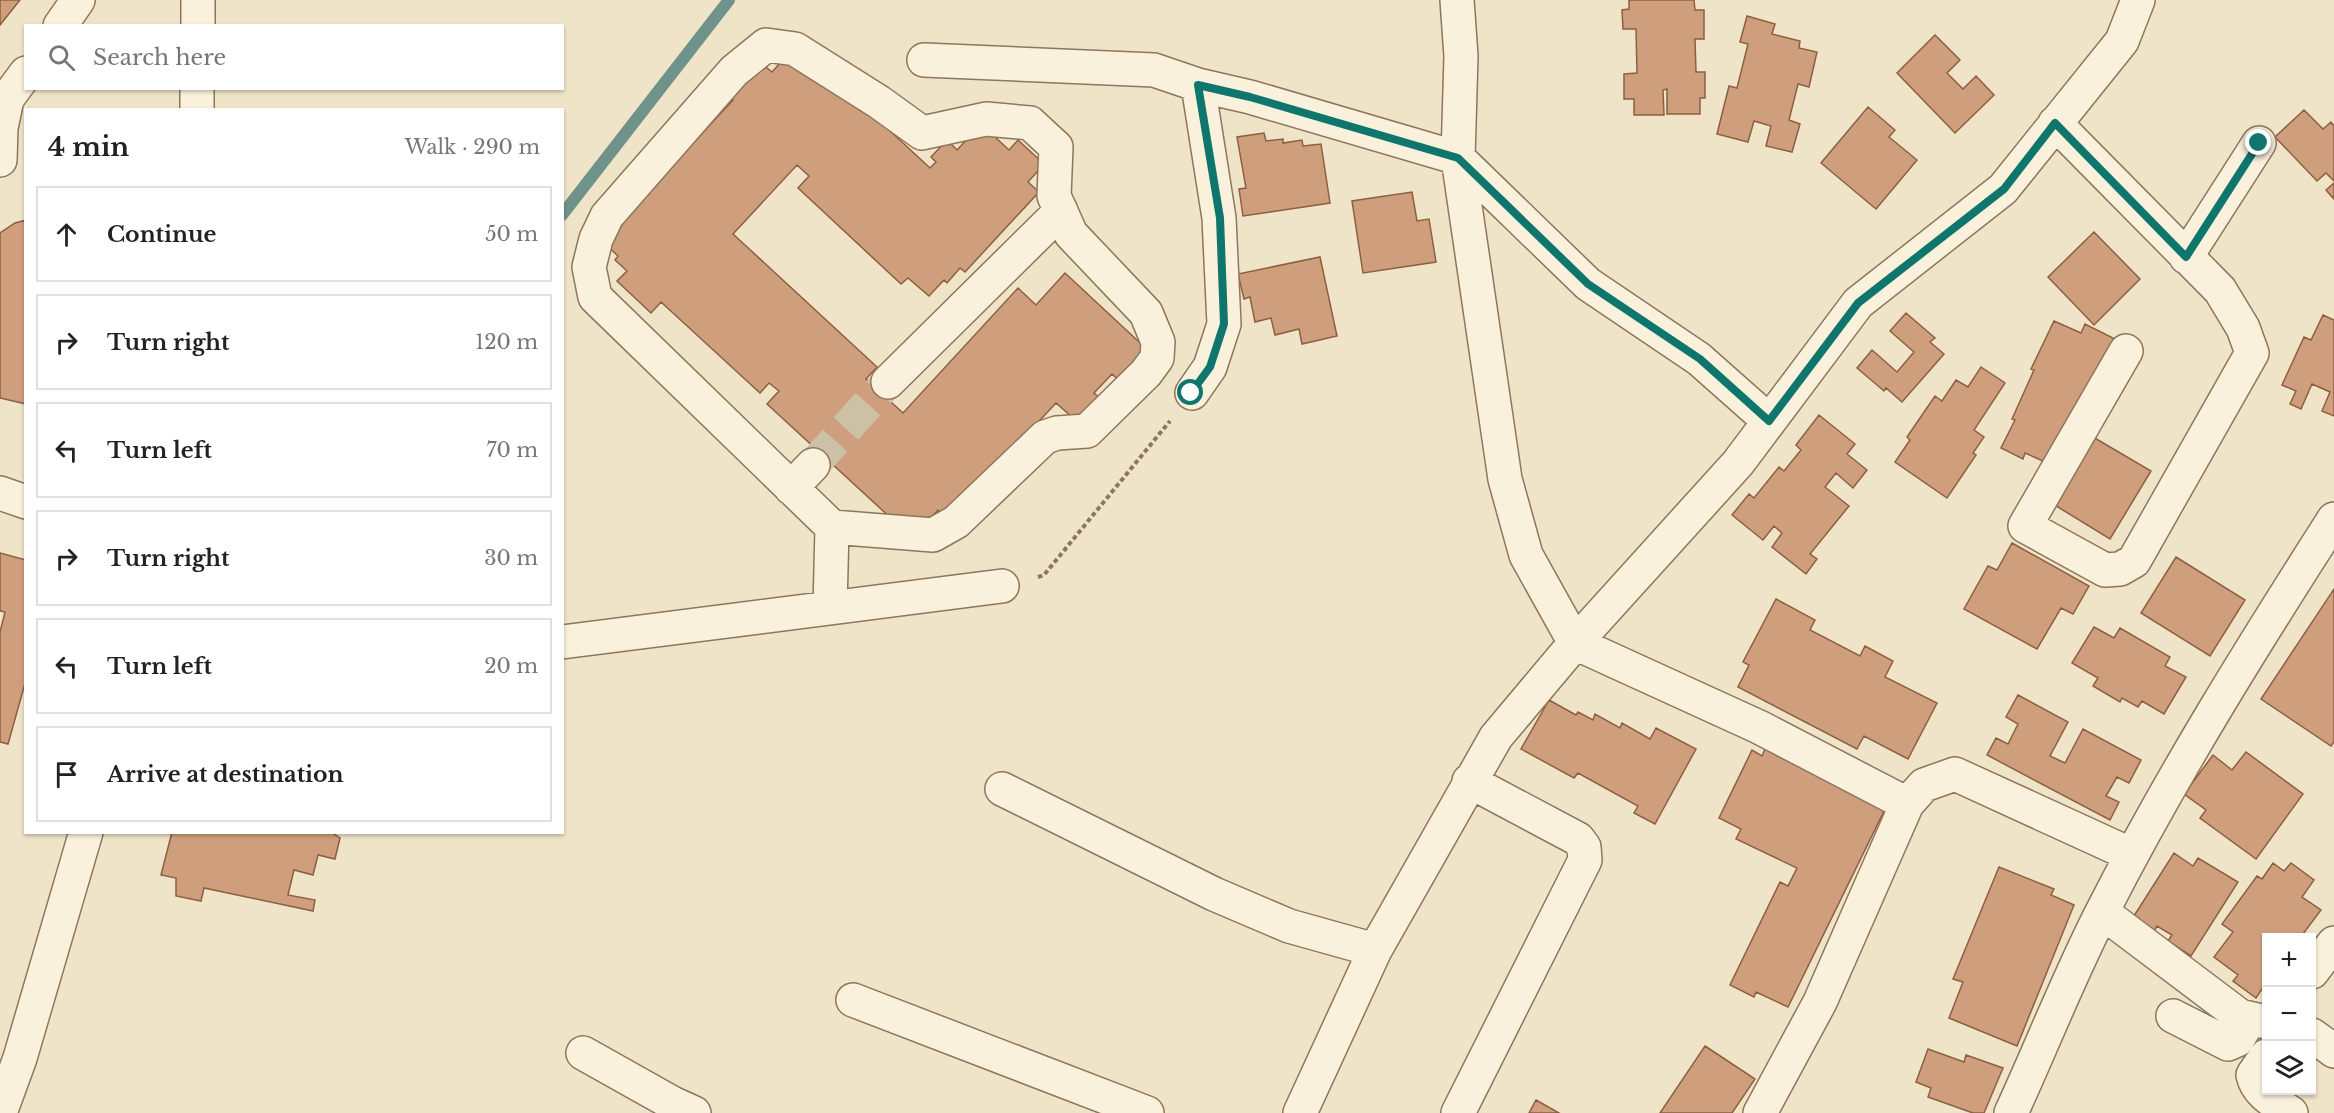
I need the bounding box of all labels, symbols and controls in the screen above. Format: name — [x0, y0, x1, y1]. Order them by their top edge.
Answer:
search box — [24, 24, 564, 90]
icon: search — [45, 41, 78, 74]
text: Search here — [93, 44, 226, 71]
route end — [2245, 129, 2271, 155]
text: 4 min — [48, 131, 129, 163]
text: Walk · 290 m — [405, 135, 540, 159]
icon: ahead — [50, 218, 83, 251]
text: Continue — [107, 221, 216, 248]
text: 50 m — [485, 222, 538, 246]
icon: right — [50, 326, 83, 359]
text: Turn right — [107, 329, 229, 356]
text: 120 m — [475, 330, 538, 354]
route start — [1177, 379, 1203, 405]
icon: left — [50, 434, 83, 467]
text: Turn left — [107, 437, 212, 464]
text: 70 m — [486, 438, 538, 462]
icon: right — [50, 542, 83, 575]
text: Turn right — [107, 545, 229, 572]
text: 30 m — [484, 546, 538, 570]
icon: left — [50, 650, 83, 683]
text: Turn left — [107, 653, 212, 680]
text: 20 m — [484, 654, 538, 678]
icon: arrive — [50, 758, 83, 791]
text: Arrive at destination — [107, 761, 344, 788]
map controls — [2262, 933, 2316, 1095]
button: + — [2262, 933, 2316, 987]
button: − — [2262, 987, 2316, 1041]
button: layers — [2262, 1041, 2316, 1095]

